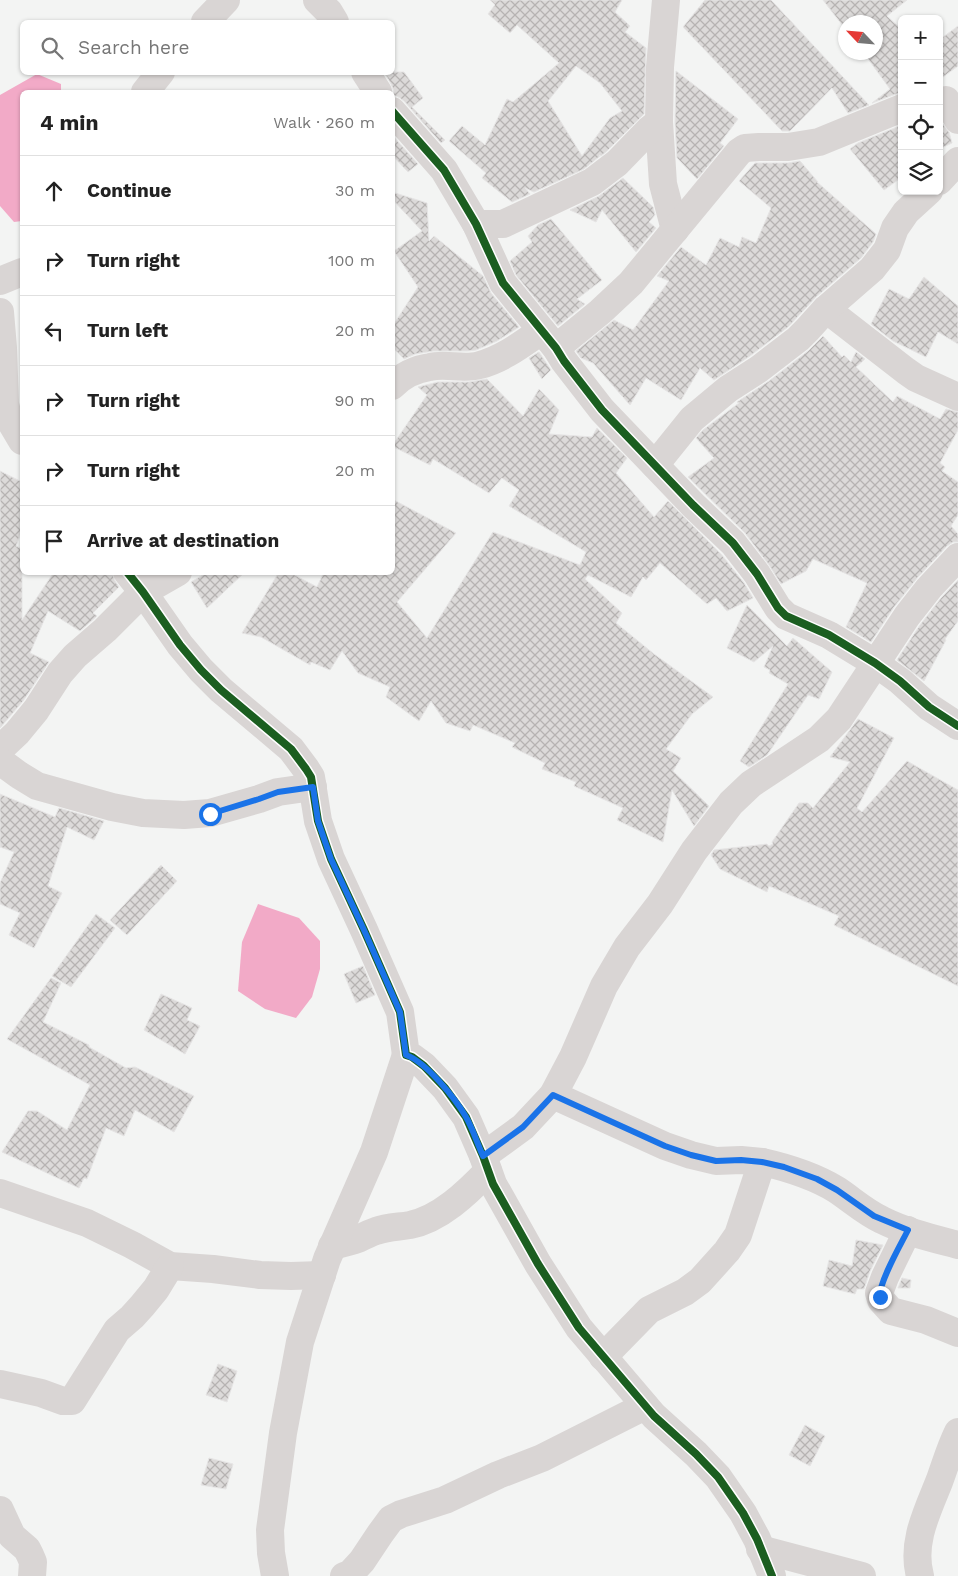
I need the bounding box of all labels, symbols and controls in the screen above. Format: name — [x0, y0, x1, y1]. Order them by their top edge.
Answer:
north arrow — [838, 15, 883, 60]
map controls — [898, 15, 943, 195]
button: + — [898, 15, 943, 60]
search box — [20, 20, 395, 75]
icon: search — [38, 34, 66, 62]
text: Search here — [78, 36, 189, 59]
button: − — [898, 60, 943, 105]
button: locate — [898, 105, 943, 150]
text: 4 min — [40, 110, 98, 135]
text: Walk · 260 m — [273, 113, 375, 132]
button: layers — [898, 150, 943, 195]
icon: ahead — [40, 177, 68, 205]
text: Continue — [87, 179, 171, 202]
text: 30 m — [335, 181, 375, 200]
icon: right — [40, 247, 68, 275]
text: Turn right — [87, 249, 180, 272]
text: 100 m — [328, 251, 375, 270]
icon: left — [40, 317, 68, 345]
text: Turn left — [87, 319, 168, 342]
text: 20 m — [335, 321, 375, 340]
icon: right — [40, 387, 68, 415]
text: Turn right — [87, 389, 180, 412]
text: 90 m — [334, 391, 375, 410]
icon: right — [40, 457, 68, 485]
text: Turn right — [87, 459, 180, 482]
text: 20 m — [335, 461, 375, 480]
icon: arrive — [40, 527, 68, 555]
text: Arrive at destination — [87, 529, 279, 552]
route start — [199, 803, 222, 826]
route end — [869, 1286, 892, 1309]

